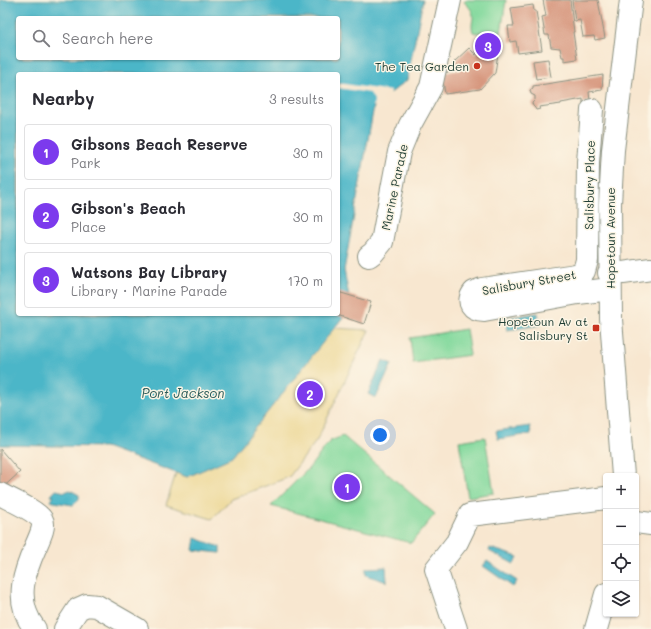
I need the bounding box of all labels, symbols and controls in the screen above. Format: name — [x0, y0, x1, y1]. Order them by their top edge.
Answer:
search box — [16, 16, 340, 60]
icon: search — [30, 27, 52, 49]
text: Search here — [62, 28, 153, 48]
pin: 3 — [475, 31, 501, 61]
place label: The Tea Garden — [375, 58, 469, 74]
marker: The Tea Garden — [472, 61, 482, 71]
text: Nearby — [32, 87, 94, 109]
text: 3 results — [269, 90, 324, 107]
text: Gibsons Beach Reserve — [71, 134, 247, 154]
street label: Salisbury Place — [580, 140, 598, 230]
street label: Marine Parade — [377, 142, 411, 232]
text: 1 — [43, 144, 49, 161]
text: 30 m — [293, 144, 323, 161]
text: Park — [71, 154, 100, 171]
street label: Hopetoun Avenue — [602, 187, 618, 289]
text: Gibson's Beach — [71, 198, 185, 218]
text: 2 — [42, 208, 50, 225]
text: 30 m — [293, 208, 323, 225]
text: Place — [71, 218, 106, 235]
text: Watsons Bay Library — [71, 262, 227, 282]
street label: Salisbury Street — [481, 266, 577, 298]
text: 3 — [42, 272, 50, 289]
text: 170 m — [287, 272, 323, 289]
text: Library · Marine Parade — [71, 282, 227, 299]
place label: Hopetoun Av at Salisbury St — [498, 313, 588, 343]
marker: Hopetoun Av at Salisbury St — [591, 323, 601, 333]
pin: 2 — [297, 379, 323, 409]
water label: Port Jackson — [141, 384, 225, 401]
your location — [370, 425, 390, 445]
pin: 1 — [334, 472, 360, 502]
map controls — [603, 473, 639, 617]
button: + — [603, 473, 639, 509]
button: − — [603, 509, 639, 545]
button: locate — [603, 545, 639, 581]
button: layers — [603, 581, 639, 617]

